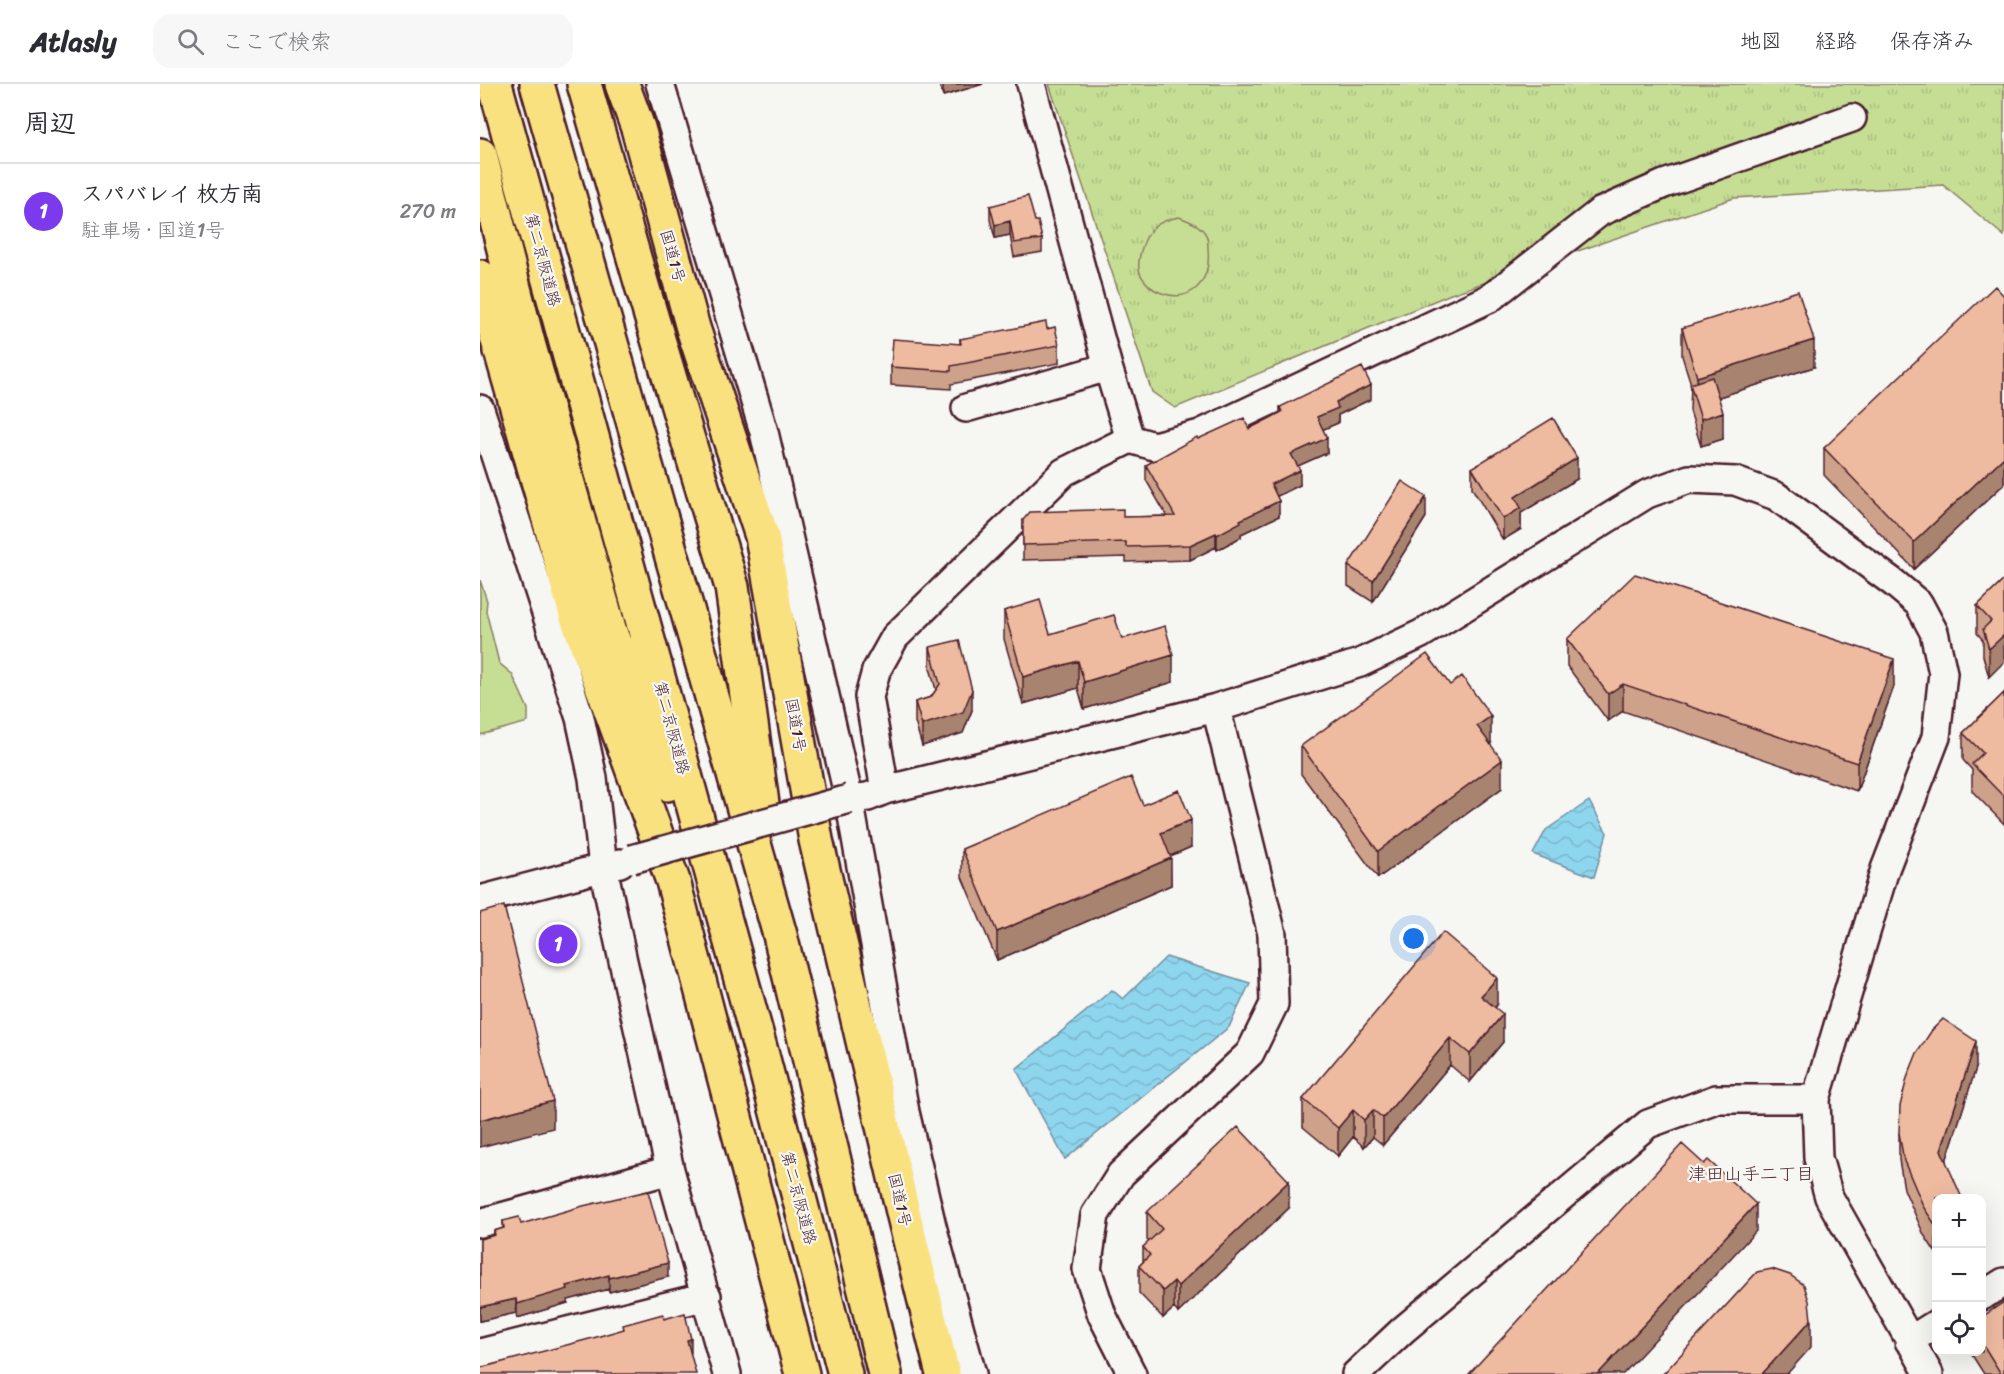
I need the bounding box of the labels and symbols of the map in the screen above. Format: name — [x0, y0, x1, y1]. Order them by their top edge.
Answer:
street label: 第二京阪道路 — [517, 210, 569, 310]
street label: 国道1号 — [651, 226, 695, 286]
street label: 第二京阪道路 — [646, 678, 698, 778]
street label: 国道1号 — [777, 695, 815, 755]
pin: 1 — [538, 922, 578, 966]
your location — [1399, 924, 1428, 953]
street label: 第二京阪道路 — [773, 1148, 825, 1248]
district label: 津田山手二丁目 — [1688, 1158, 1814, 1190]
street label: 国道1号 — [880, 1170, 920, 1230]

